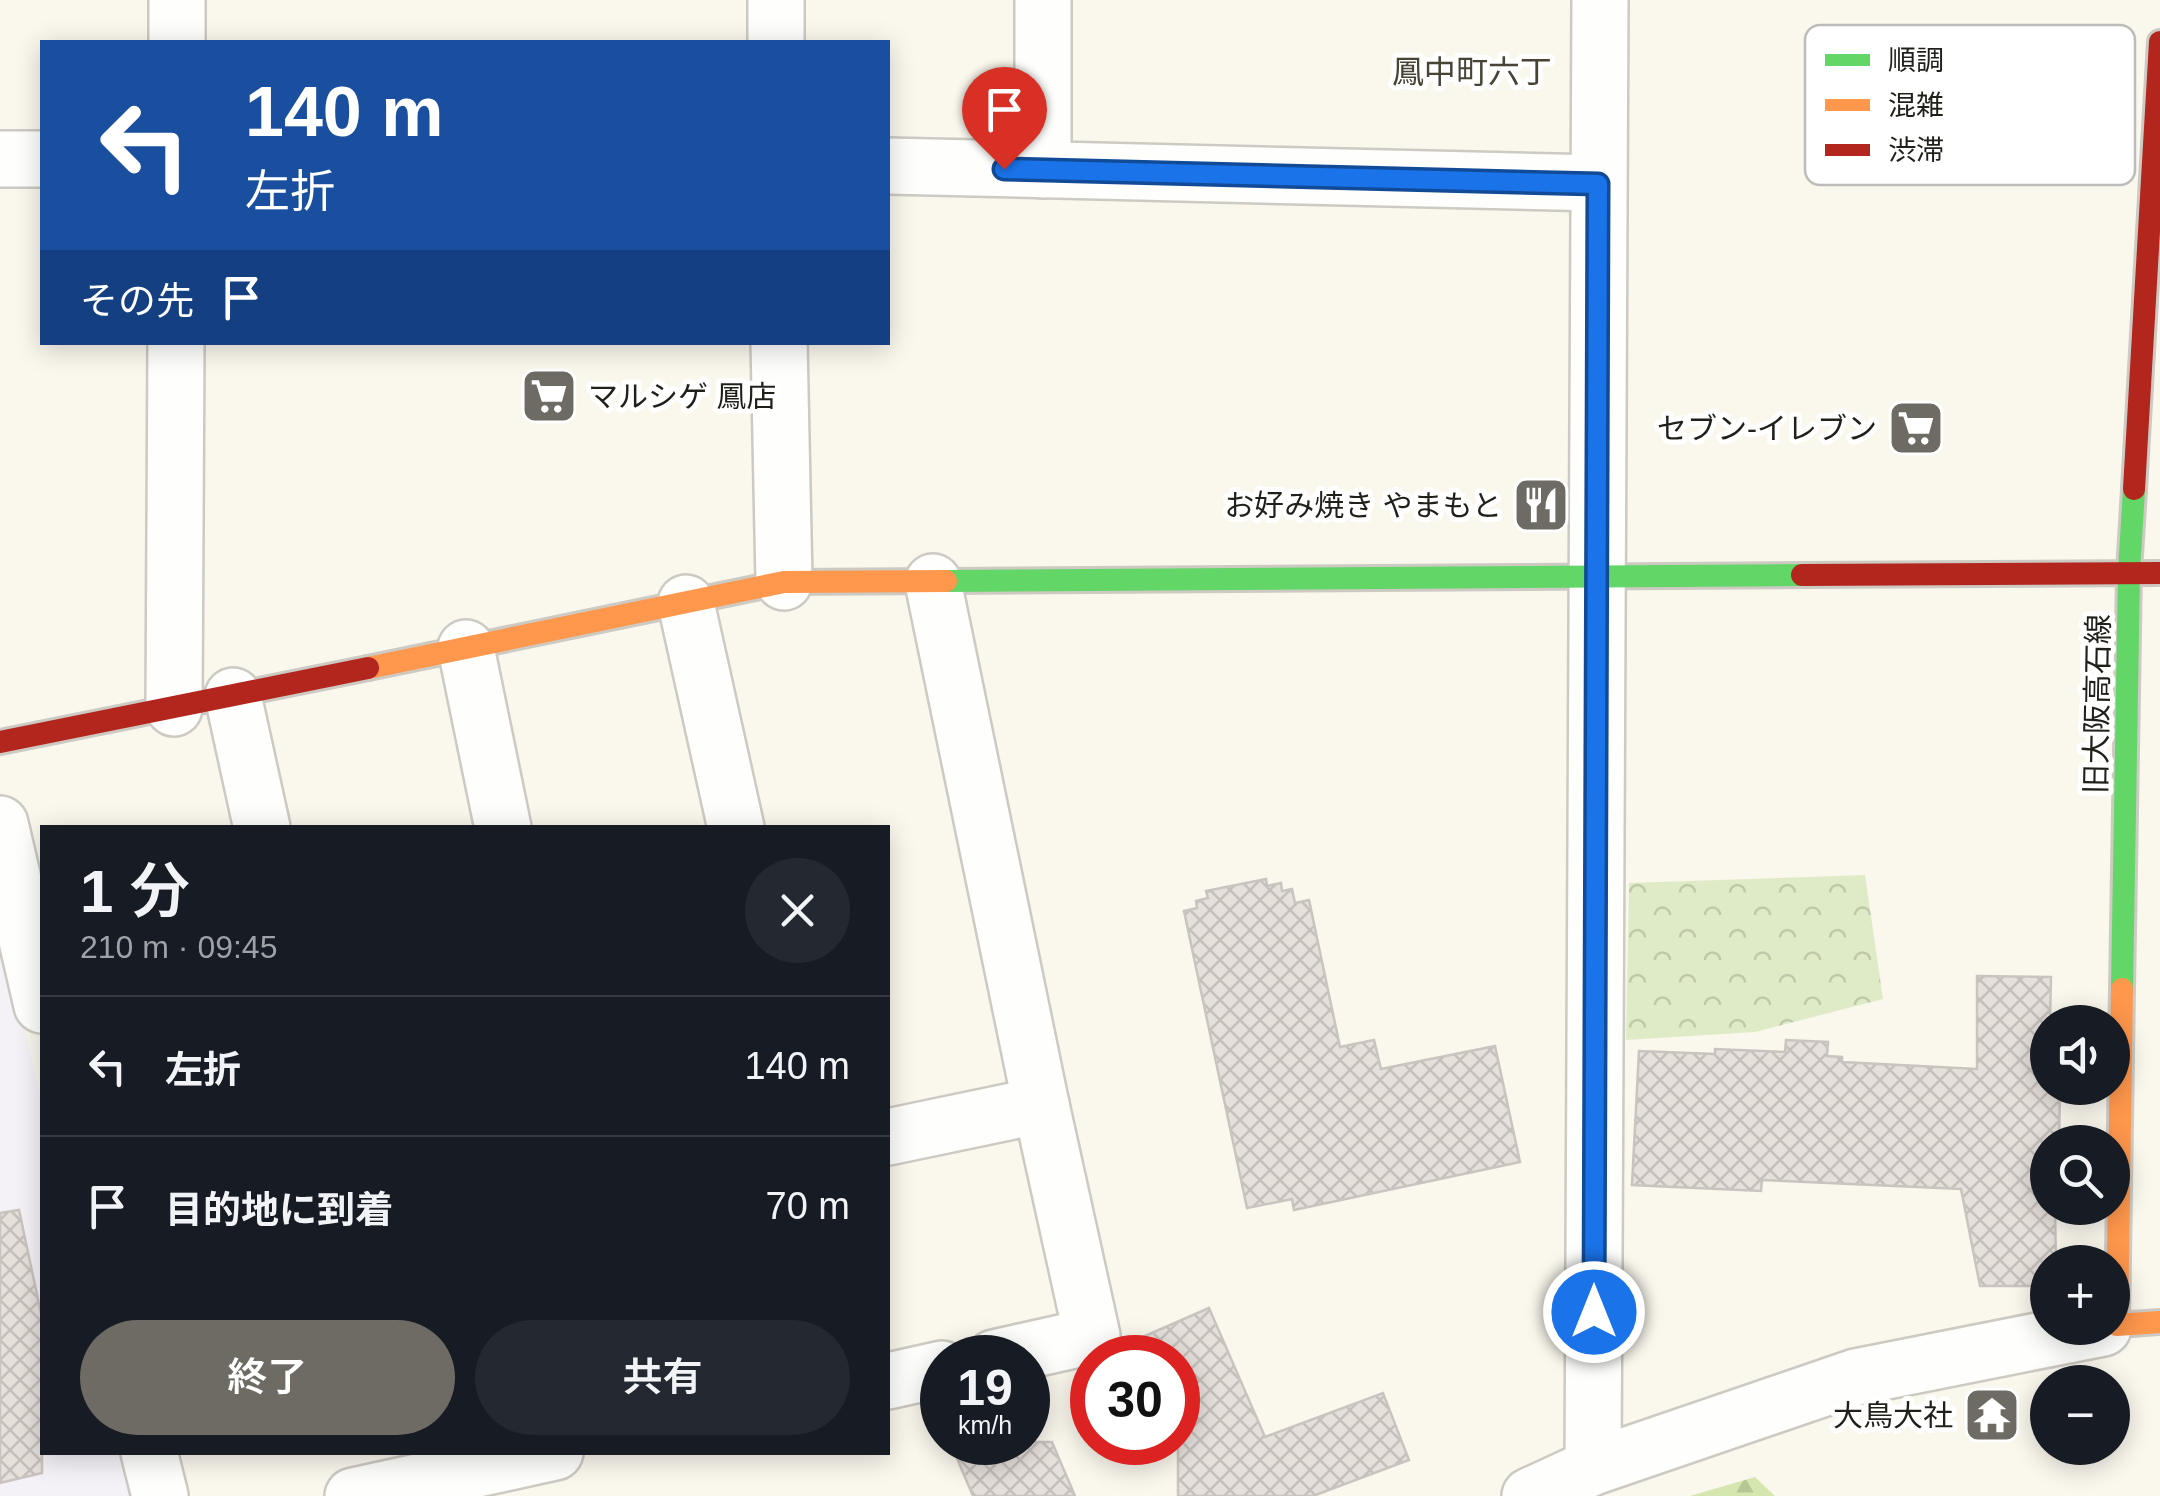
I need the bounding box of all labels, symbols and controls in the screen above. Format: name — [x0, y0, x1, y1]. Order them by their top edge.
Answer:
legend — [1805, 25, 2135, 185]
text: 順調 — [1888, 45, 1944, 76]
district label: 鳳中町六丁 — [1392, 54, 1552, 90]
pin — [962, 67, 1047, 170]
text: 140 m — [245, 73, 443, 151]
icon: left — [80, 80, 210, 210]
icon: arrive — [977, 82, 1032, 137]
text: 混雑 — [1888, 90, 1944, 121]
text: 渋滞 — [1888, 135, 1944, 166]
text: 左折 — [245, 166, 335, 217]
icon: arrive — [214, 270, 269, 325]
text: その先 — [80, 280, 194, 322]
supermarket icon: マルシゲ 鳳店 — [519, 366, 579, 426]
place label: マルシゲ 鳳店 — [588, 380, 776, 413]
supermarket icon: セブン-イレブン — [1886, 398, 1946, 458]
place label: セブン-イレブン — [1657, 412, 1877, 445]
restaurant icon: お好み焼き やまもと — [1511, 475, 1571, 535]
place label: お好み焼き やまもと — [1224, 489, 1502, 522]
street label: 旧大阪高石線 — [2079, 614, 2115, 794]
text: 1 分 — [80, 858, 190, 925]
button: close — [745, 858, 850, 963]
text: 210 m · 09:45 — [80, 929, 277, 965]
map controls — [2030, 1005, 2130, 1465]
button: sound — [2030, 1005, 2130, 1105]
icon: left — [80, 1039, 135, 1094]
text: 140 m — [744, 1045, 850, 1087]
text: 左折 — [165, 1049, 241, 1091]
button: search — [2030, 1125, 2130, 1225]
icon: arrive — [80, 1179, 135, 1234]
text: 70 m — [766, 1185, 850, 1227]
text: 目的地に到着 — [165, 1189, 393, 1231]
button: + — [2030, 1245, 2130, 1345]
position arrow — [1542, 1260, 1646, 1364]
button: 終了 — [80, 1320, 455, 1435]
button: 共有 — [475, 1320, 850, 1435]
speed limit sign: 30 — [1070, 1335, 1200, 1465]
text: 19 — [957, 1360, 1013, 1416]
button: − — [2030, 1365, 2130, 1465]
temple icon: 大鳥大社 — [1962, 1385, 2022, 1445]
place label: 大鳥大社 — [1833, 1399, 1953, 1432]
text: km/h — [958, 1411, 1012, 1439]

